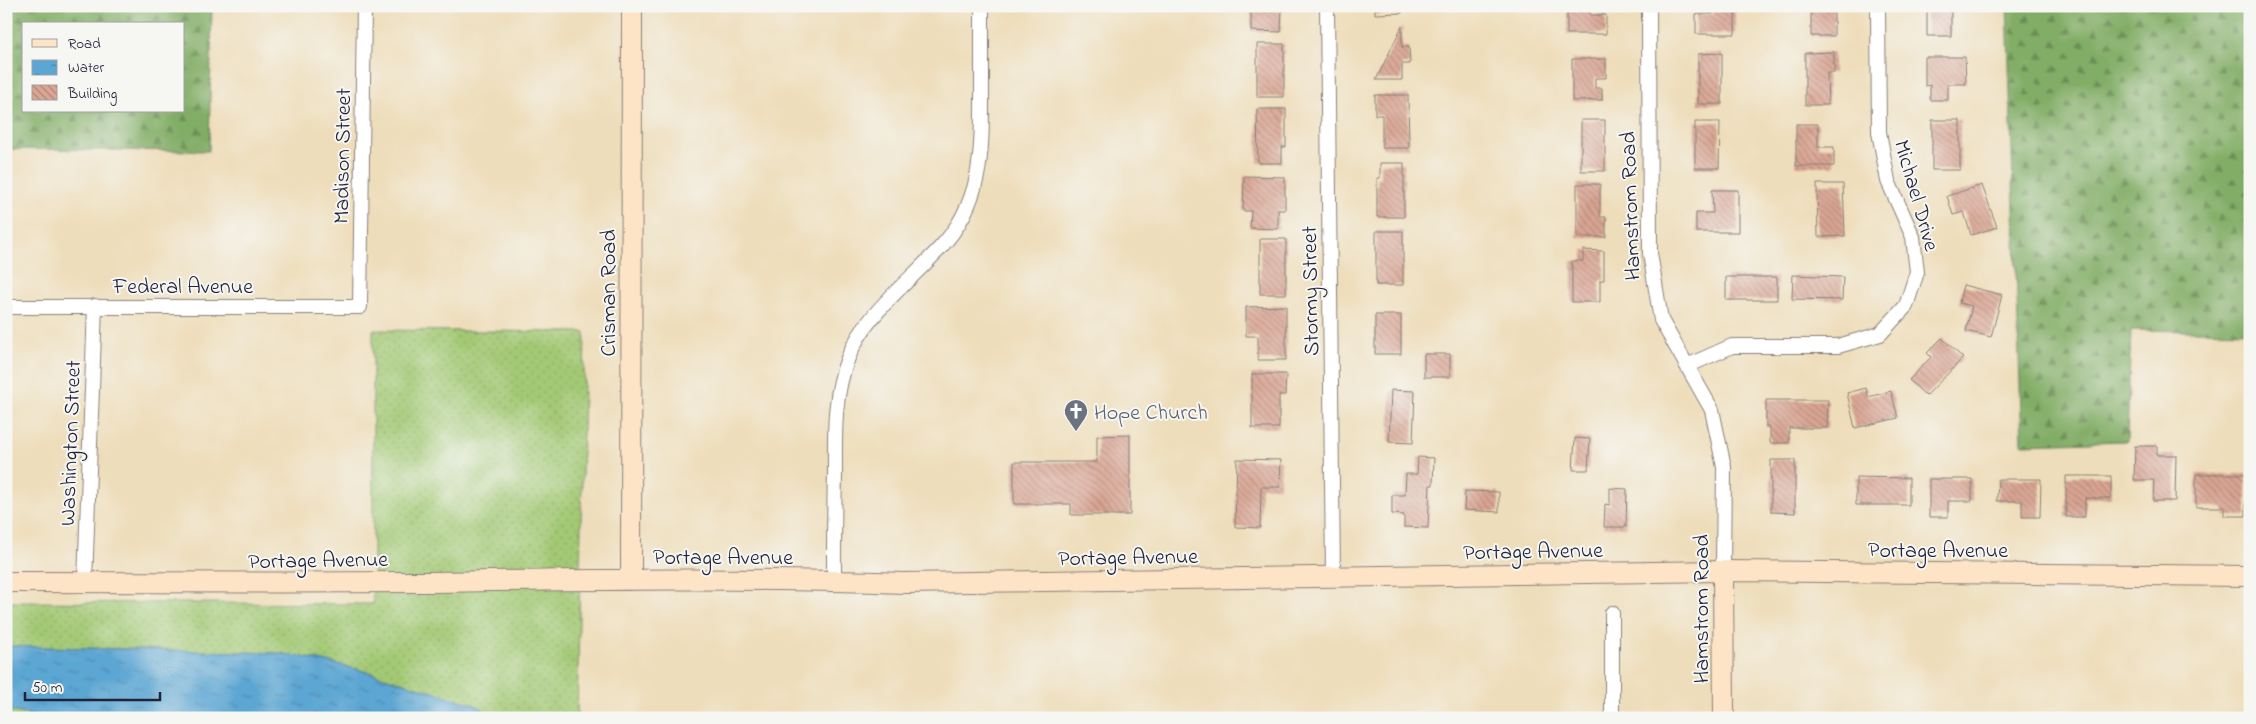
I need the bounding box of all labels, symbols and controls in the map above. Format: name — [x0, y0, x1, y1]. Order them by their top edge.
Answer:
legend — [22, 22, 185, 112]
text: Road — [68, 33, 101, 55]
text: Water — [68, 57, 104, 79]
text: Building — [67, 83, 117, 106]
street label: Madison Street — [327, 87, 361, 224]
street label: Hamstrom Road — [1613, 131, 1651, 281]
street label: Michael Drive — [1884, 136, 1946, 255]
street label: Stormy Street — [1295, 225, 1330, 356]
street label: Crisman Road — [594, 229, 626, 357]
street label: Federal Avenue — [112, 272, 253, 304]
street label: Washington Street — [53, 359, 92, 527]
church icon: Hope Church — [1063, 398, 1089, 432]
place label: Hope Church — [1094, 398, 1208, 430]
street label: Hamstrom Road — [1687, 534, 1719, 684]
street label: Portage Avenue — [1463, 536, 1603, 571]
street label: Portage Avenue — [1868, 536, 2008, 569]
street label: Portage Avenue — [1058, 542, 1198, 577]
street label: Portage Avenue — [653, 543, 793, 576]
street label: Portage Avenue — [248, 545, 388, 580]
scale bar — [25, 669, 160, 701]
text: 50 m — [32, 677, 63, 699]

